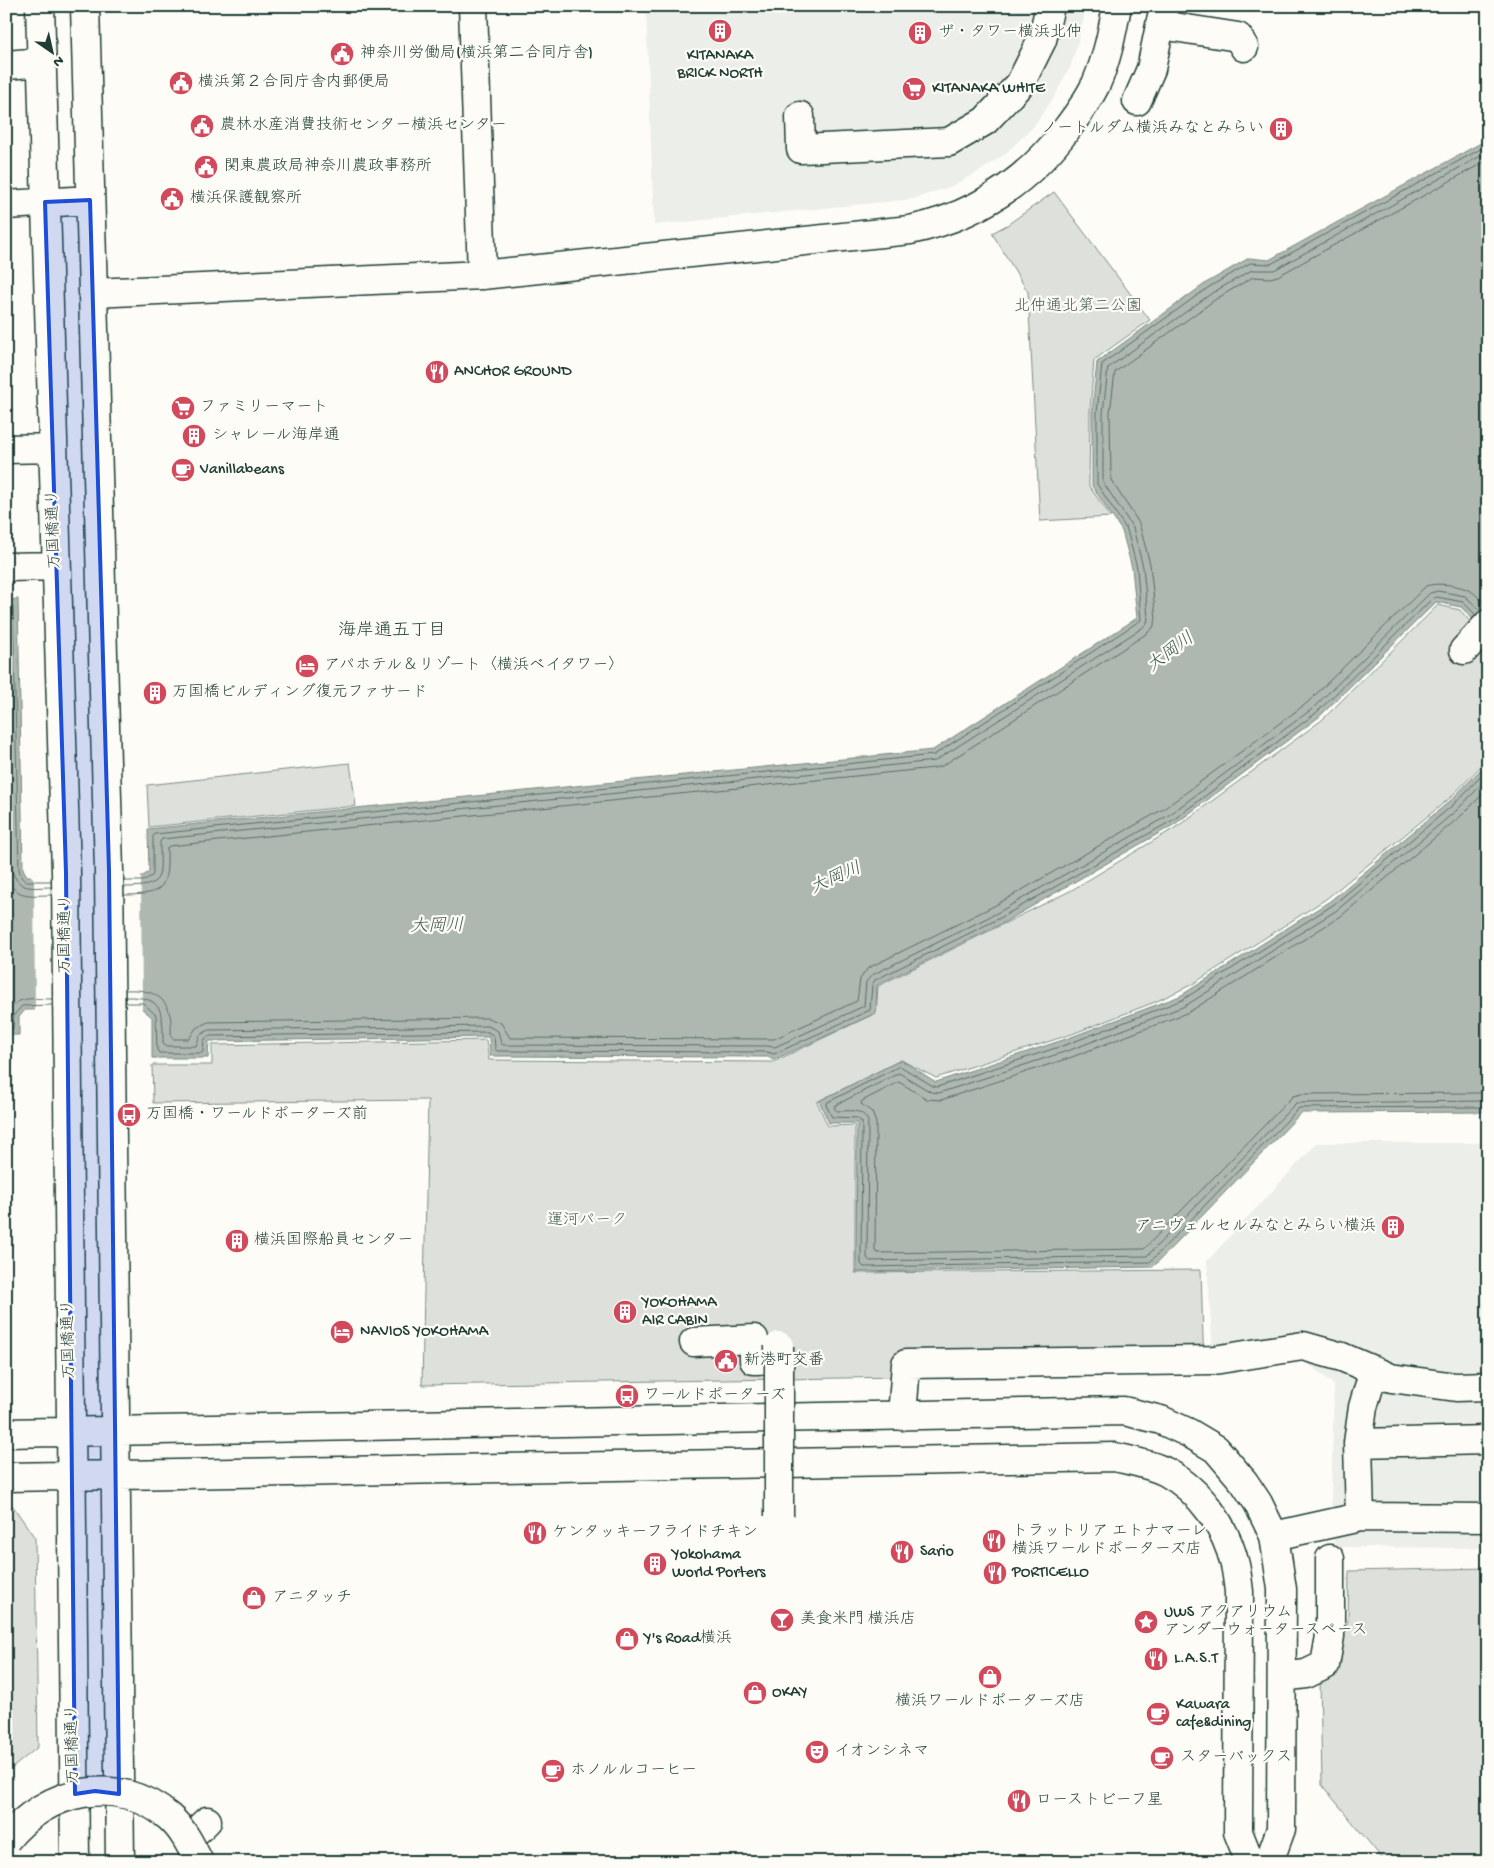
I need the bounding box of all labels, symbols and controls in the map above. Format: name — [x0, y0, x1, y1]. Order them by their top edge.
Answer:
building icon: KITANAKA BRICK NORTH — [707, 18, 733, 44]
building icon: ザ・タワー横浜北仲 — [907, 20, 933, 46]
place label: ザ・タワー横浜北仲 — [938, 23, 1082, 43]
north arrow — [28, 28, 78, 78]
public building icon: 神奈川労働局(横浜第二合同庁舎) — [329, 41, 355, 67]
place label: 神奈川労働局(横浜第二合同庁舎) — [360, 43, 593, 64]
place label: KITANAKA BRICK NORTH — [676, 47, 764, 84]
text: N — [49, 51, 66, 70]
public building icon: 横浜第２合同庁舎内郵便局 — [168, 70, 194, 96]
place label: 横浜第２合同庁舎内郵便局 — [198, 72, 390, 93]
supermarket icon: KITANAKA WHITE — [901, 76, 927, 102]
place label: KITANAKA WHITE — [932, 80, 1046, 99]
public building icon: 農林水産消費技術センター横浜センター — [189, 113, 215, 139]
place label: 農林水産消費技術センター横浜センター — [220, 115, 507, 136]
building icon: ノートルダム横浜みなとみらい — [1268, 116, 1294, 142]
place label: ノートルダム横浜みなとみらい — [1041, 119, 1264, 139]
public building icon: 関東農政局神奈川農政事務所 — [193, 154, 219, 180]
place label: 関東農政局神奈川農政事務所 — [224, 156, 432, 177]
public building icon: 横浜保護観察所 — [159, 186, 185, 212]
place label: 横浜保護観察所 — [190, 188, 302, 209]
park label: 北仲通北第二公園 — [1014, 296, 1142, 317]
restaurant icon: ANCHOR GROUND — [424, 359, 450, 385]
place label: ANCHOR GROUND — [454, 363, 572, 382]
supermarket icon: ファミリーマート — [170, 395, 196, 421]
place label: ファミリーマート — [200, 399, 328, 418]
building icon: シャレール海岸通 — [181, 423, 207, 449]
place label: シャレール海岸通 — [212, 426, 340, 446]
cafe icon: Vanillabeans — [170, 457, 196, 483]
place label: Vanillabeans — [199, 461, 285, 480]
street label: 万国橋通り — [43, 489, 66, 569]
district label: 海岸通五丁目 — [338, 620, 446, 642]
water label: 大岡川 — [1143, 628, 1199, 678]
hotel icon: アパホテル＆リゾート〈横浜ベイタワー〉 — [294, 653, 320, 679]
place label: アパホテル＆リゾート〈横浜ベイタワー〉 — [324, 655, 624, 676]
building icon: 万国橋ビルディング復元ファサード — [142, 680, 168, 706]
place label: 万国橋ビルディング復元ファサード — [172, 683, 428, 703]
water label: 大岡川 — [807, 858, 865, 900]
street label: 万国橋通り — [56, 894, 76, 974]
water label: 大岡川 — [410, 916, 464, 938]
bus stop icon: 万国橋・ワールドポーターズ前 — [116, 1102, 142, 1128]
place label: 万国橋・ワールドポーターズ前 — [146, 1105, 367, 1125]
park label: 運河パーク — [547, 1211, 627, 1231]
building icon: アニヴェルセルみなとみらい横浜 — [1380, 1214, 1406, 1240]
place label: アニヴェルセルみなとみらい横浜 — [1135, 1217, 1376, 1237]
building icon: 横浜国際船員センター — [224, 1228, 250, 1254]
place label: 横浜国際船員センター — [254, 1231, 413, 1251]
place label: YOKOHAMA AIR CABIN — [640, 1294, 718, 1331]
street label: 万国橋通り — [59, 1299, 80, 1379]
building icon: YOKOHAMA AIR CABIN — [612, 1299, 638, 1325]
hotel icon: NAVIOS YOKOHAMA — [329, 1319, 355, 1345]
place label: NAVIOS YOKOHAMA — [360, 1323, 490, 1342]
public building icon: 新港町交番 — [713, 1348, 739, 1374]
place label: 新港町交番 — [744, 1351, 824, 1371]
bus stop icon: ワールドポーターズ — [614, 1383, 640, 1409]
place label: ワールドポーターズ — [644, 1387, 785, 1406]
restaurant icon: ケンタッキーフライドチキン — [522, 1520, 548, 1546]
place label: トラットリア エトナマーレ 横浜ワールドポーターズ店 — [1012, 1523, 1207, 1560]
place label: ケンタッキーフライドチキン — [552, 1524, 758, 1543]
restaurant icon: トラットリア エトナマーレ 横浜ワールドポーターズ店 — [981, 1528, 1007, 1554]
restaurant icon: Sario — [889, 1539, 915, 1565]
place label: Sario — [920, 1543, 954, 1562]
place label: Yokohama World Porters — [670, 1546, 767, 1583]
building icon: Yokohama World Porters — [642, 1551, 668, 1577]
restaurant icon: PORTICELLO — [982, 1560, 1008, 1586]
place label: PORTICELLO — [1011, 1564, 1089, 1583]
shop icon: アニタッチ — [241, 1585, 267, 1611]
place label: アニタッチ — [272, 1589, 352, 1608]
place label: UWS アクアリウム アンダーウォータースペース — [1164, 1604, 1368, 1641]
bar icon: 美食米門 横浜店 — [769, 1607, 795, 1633]
place label: 美食米門 横浜店 — [800, 1609, 916, 1630]
place icon: UWS アクアリウム アンダーウォータースペース — [1133, 1609, 1159, 1635]
shop icon: Y's Road横浜 — [614, 1626, 640, 1652]
place label: Y's Road横浜 — [642, 1629, 732, 1649]
restaurant icon: L.A.S.T — [1143, 1646, 1169, 1672]
place label: L.A.S.T — [1174, 1650, 1219, 1669]
shop icon: 横浜ワールドポーターズ店 — [977, 1664, 1003, 1690]
shop icon: OKAY — [742, 1680, 768, 1706]
place label: OKAY — [772, 1684, 807, 1703]
place label: 横浜ワールドポーターズ店 — [895, 1692, 1085, 1712]
place label: Kawara cafe&dining — [1176, 1696, 1251, 1733]
cafe icon: Kawara cafe&dining — [1145, 1701, 1171, 1727]
street label: 万国橋通り — [63, 1704, 84, 1784]
theatre icon: イオンシネマ — [804, 1739, 830, 1765]
place label: イオンシネマ — [834, 1743, 929, 1762]
cafe icon: スターバックス — [1149, 1745, 1175, 1771]
place label: スターバックス — [1180, 1749, 1292, 1768]
cafe icon: ホノルルコーヒー — [540, 1758, 566, 1784]
place label: ホノルルコーヒー — [570, 1762, 697, 1781]
restaurant icon: ローストビーフ星 — [1006, 1788, 1032, 1814]
place label: ローストビーフ星 — [1036, 1792, 1163, 1811]

